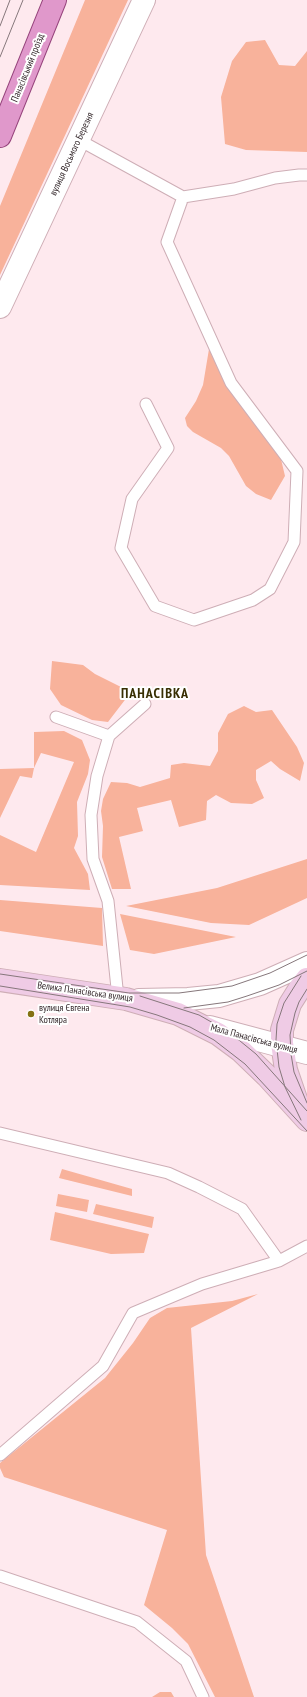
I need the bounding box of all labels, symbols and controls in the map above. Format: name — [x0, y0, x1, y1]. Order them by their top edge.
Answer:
street label: Панасівський проїзд — [9, 32, 47, 104]
street label: вулиця Восьмого Березня — [47, 110, 97, 198]
district label: ПАНАСІВКА — [121, 686, 189, 702]
street label: Велика Панасівська вулиця — [37, 979, 133, 1005]
place label: вулиця Євгена Котляра — [39, 1002, 90, 1026]
marker: вулиця Євгена Котляра — [26, 1009, 36, 1019]
street label: Мала Панасівська вулиця — [209, 1022, 299, 1056]

